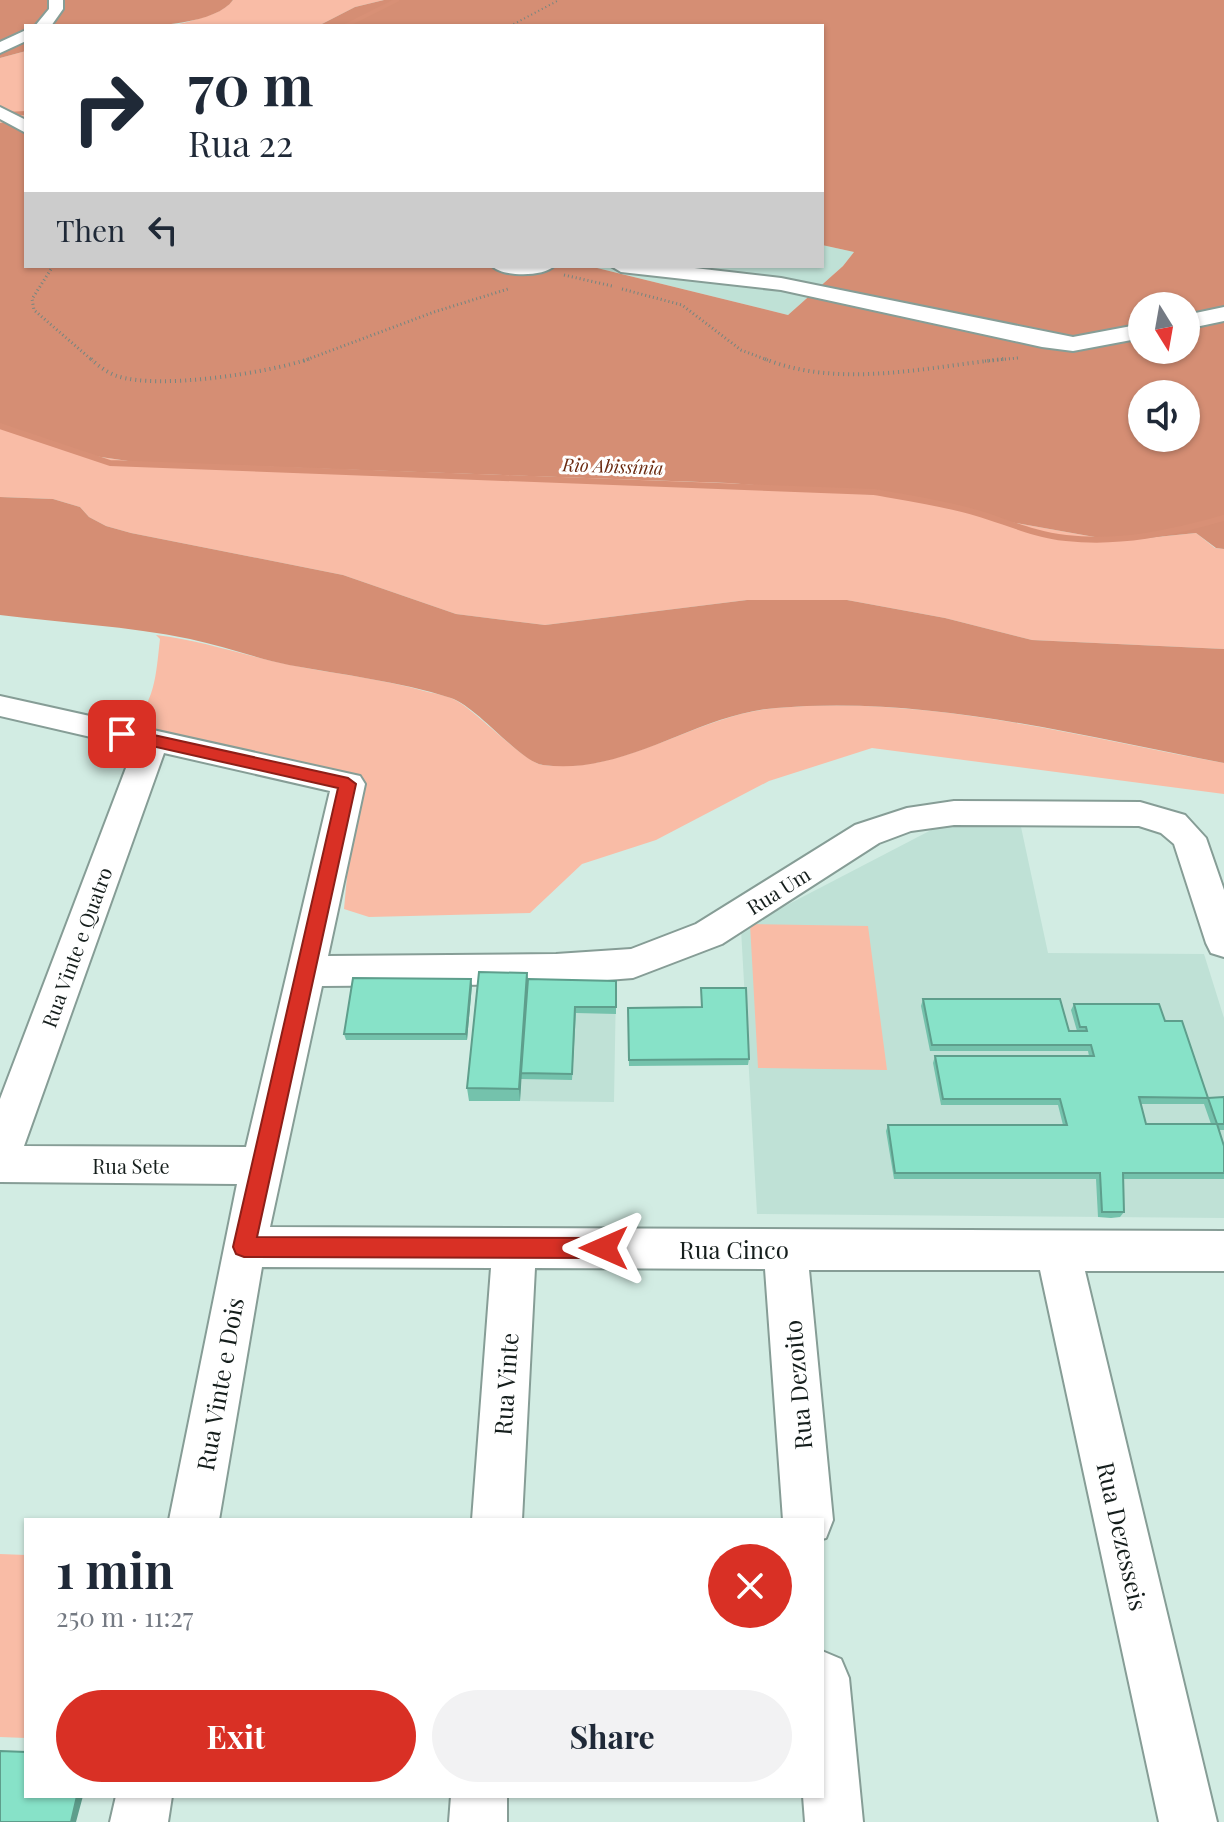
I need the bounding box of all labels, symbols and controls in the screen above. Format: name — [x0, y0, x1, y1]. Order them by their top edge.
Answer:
text: 70 m — [188, 46, 313, 121]
icon: right — [56, 56, 160, 160]
text: Rua 22 — [188, 118, 293, 166]
icon: left — [141, 208, 185, 252]
text: Then — [56, 210, 125, 250]
north arrow — [1128, 292, 1200, 364]
map controls — [1128, 292, 1200, 452]
button: sound — [1128, 380, 1200, 452]
water label: Rio Abissínia — [561, 452, 664, 480]
pin — [88, 700, 156, 768]
icon: arrive — [100, 712, 144, 756]
street label: Rua Um — [741, 860, 815, 920]
street label: Rua Vinte e Quatro — [34, 863, 118, 1031]
street label: Rua Sete — [92, 1152, 170, 1179]
position arrow — [562, 1206, 646, 1290]
street label: Rua Cinco — [679, 1233, 789, 1265]
street label: Rua Vinte e Dois — [188, 1295, 250, 1473]
street label: Rua Dezoito — [775, 1319, 819, 1451]
street label: Rua Vinte — [485, 1332, 525, 1436]
street label: Rua Dezesseis — [1090, 1459, 1156, 1613]
text: 1 min — [56, 1537, 174, 1601]
button: close — [708, 1544, 792, 1628]
text: 250 m · 11:27 — [56, 1599, 193, 1634]
button: Exit — [56, 1690, 416, 1782]
button: Share — [432, 1690, 792, 1782]

